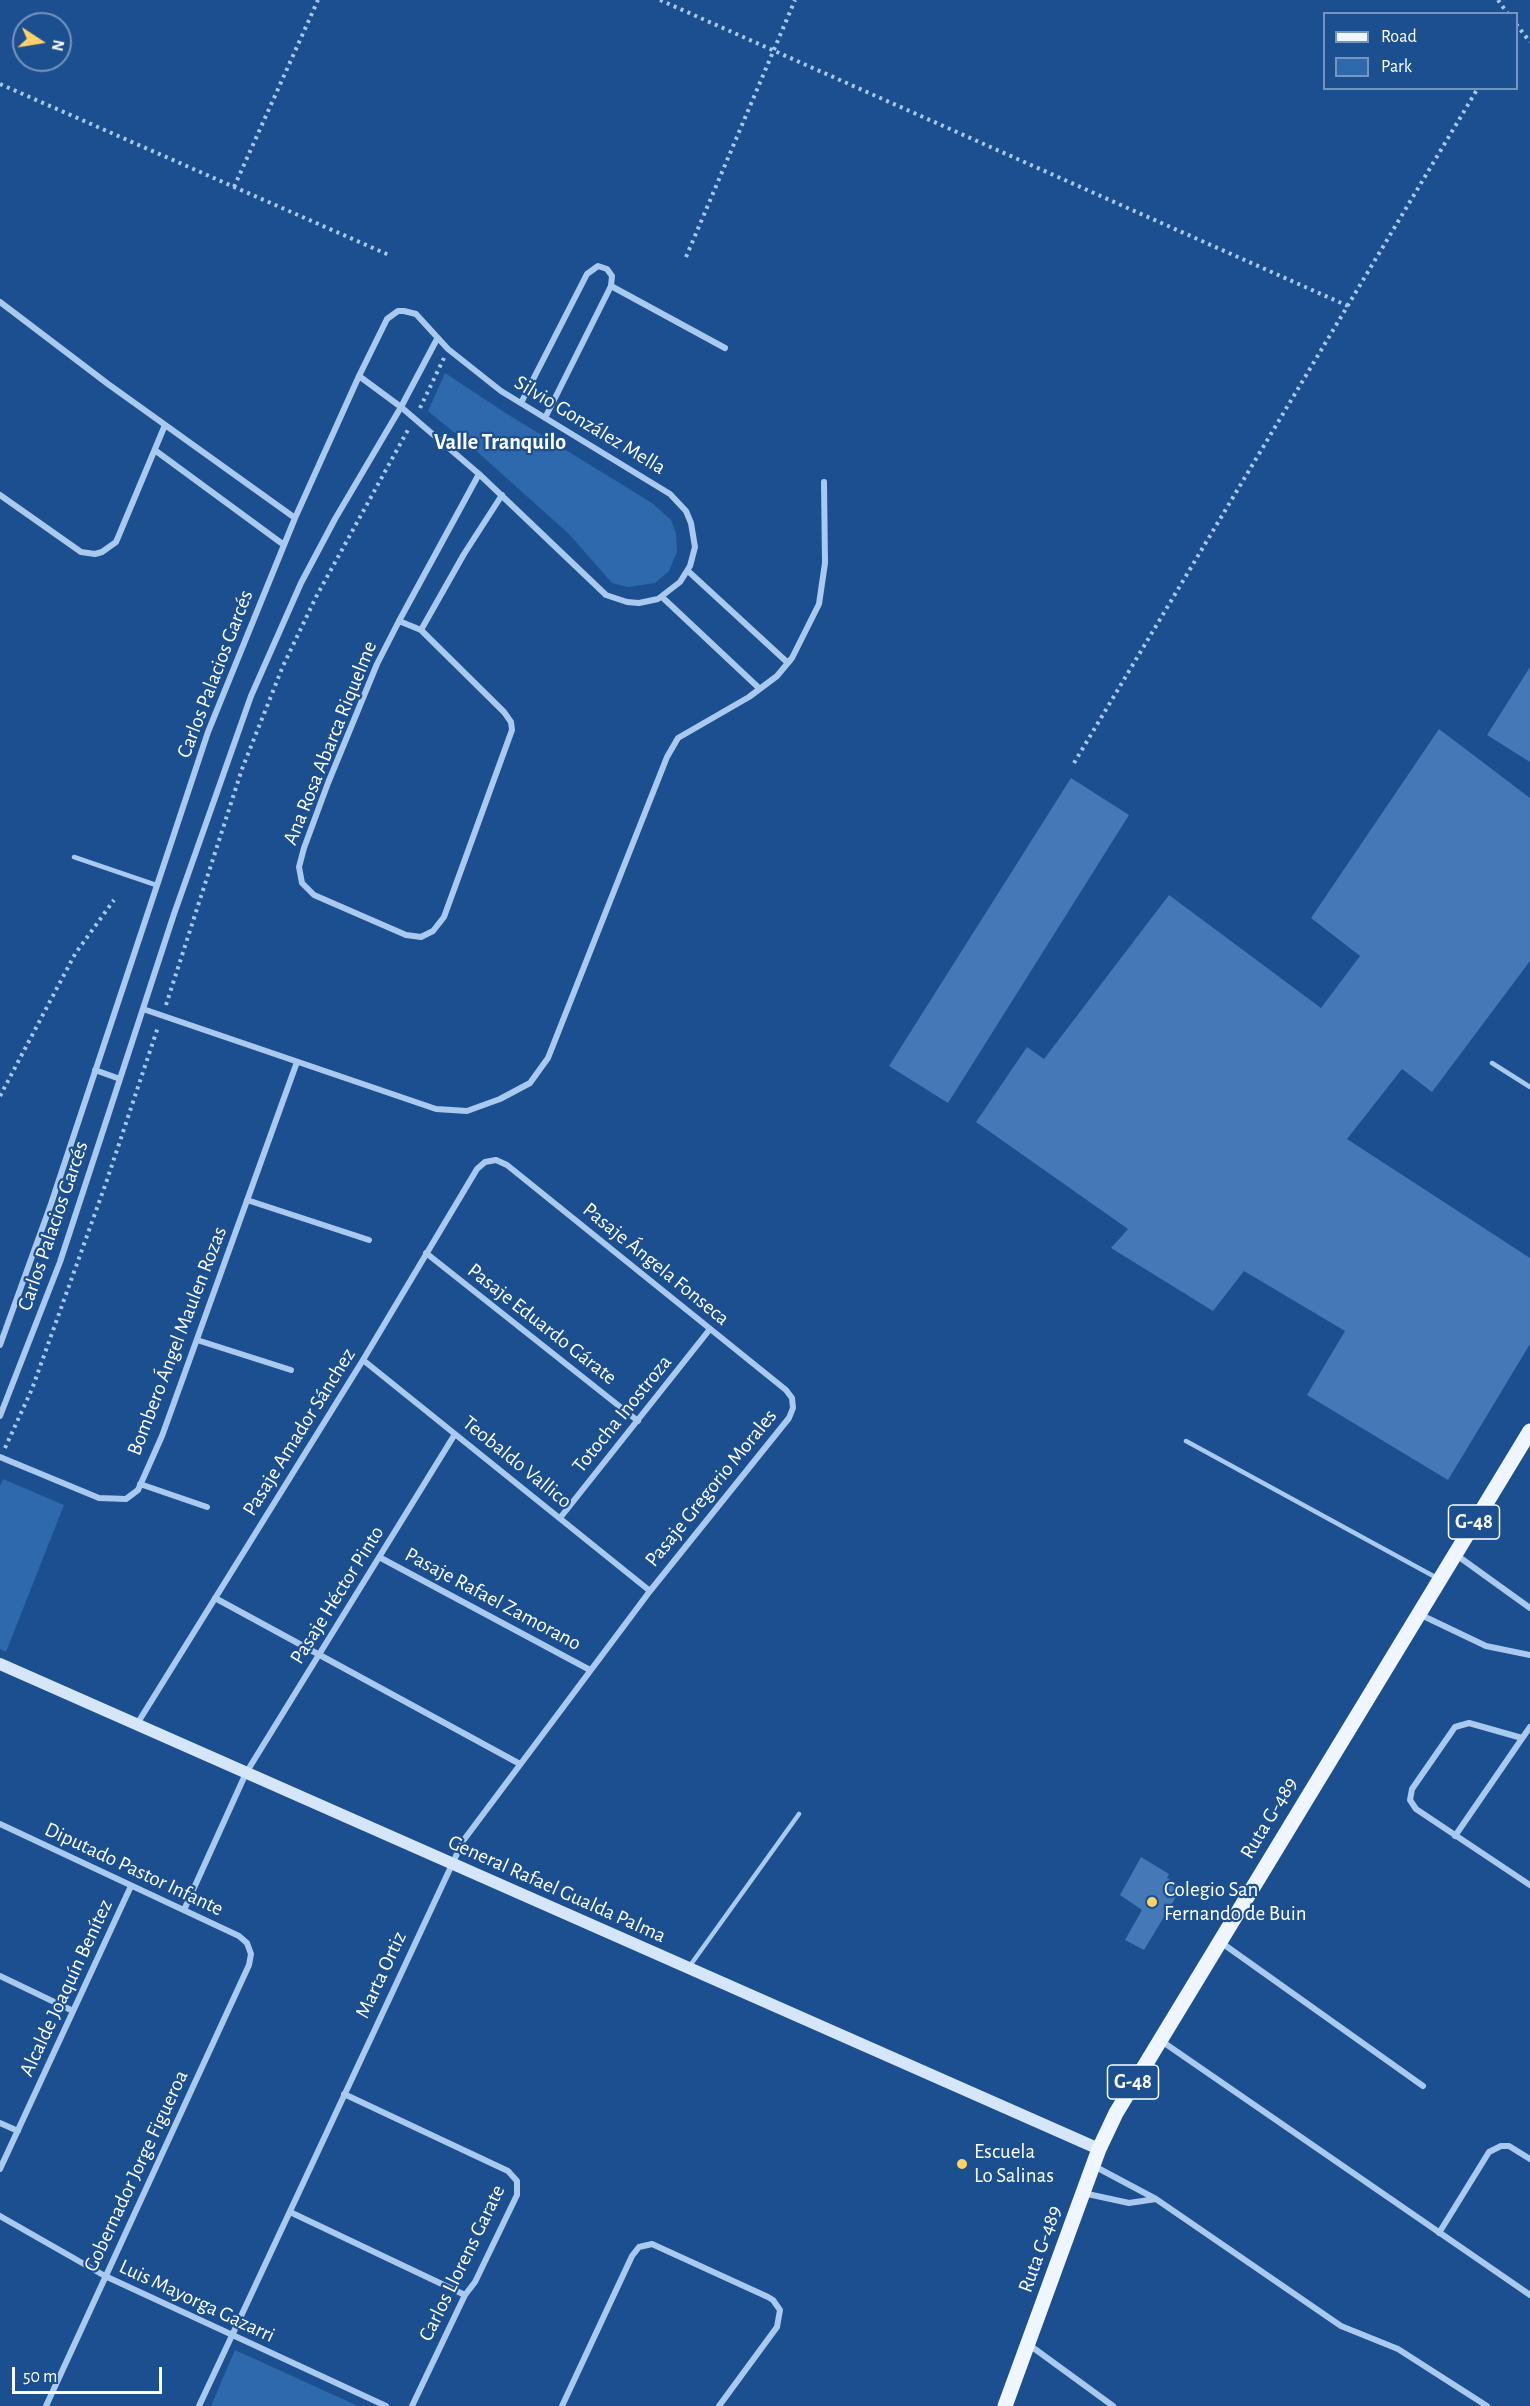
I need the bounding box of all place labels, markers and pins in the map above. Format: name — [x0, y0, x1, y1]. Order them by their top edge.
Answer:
place label: Colegio San Fernando de Buin — [1164, 1877, 1307, 1927]
marker: Colegio San Fernando de Buin — [1145, 1895, 1159, 1909]
place label: Escuela Lo Salinas — [974, 2139, 1054, 2189]
marker: Escuela Lo Salinas — [955, 2157, 969, 2171]

